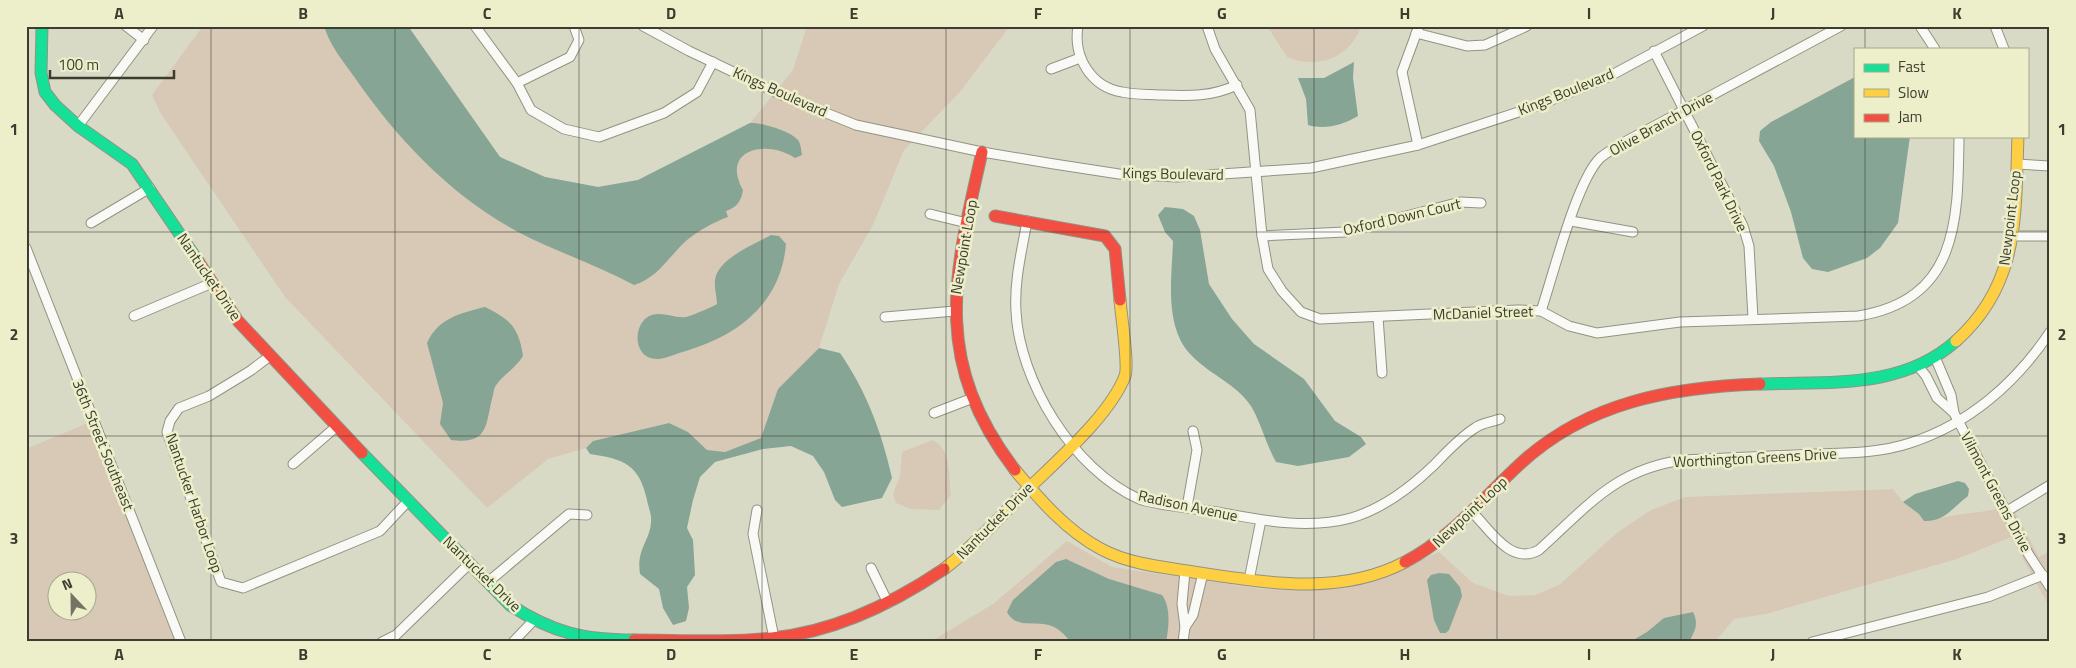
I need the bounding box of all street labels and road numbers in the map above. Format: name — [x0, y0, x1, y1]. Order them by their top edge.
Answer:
street label: Kings Boulevard — [729, 60, 831, 123]
street label: Kings Boulevard — [1514, 62, 1617, 121]
street label: Olive Branch Drive — [1605, 86, 1717, 162]
street label: Oxford Park Drive — [1685, 126, 1754, 235]
street label: Kings Boulevard — [1122, 161, 1224, 186]
street label: Newpoint Loop — [1992, 169, 2027, 267]
street label: Oxford Down Court — [1341, 192, 1464, 241]
street label: Newpoint Loop — [944, 198, 983, 296]
street label: Nantucket Drive — [172, 228, 247, 325]
street label: McDaniel Street — [1432, 299, 1534, 326]
street label: 36th Street Southeast — [67, 376, 141, 515]
street label: Vilmont Greens Drive — [1955, 428, 2038, 556]
street label: Nantucker Harbor Loop — [160, 430, 229, 576]
street label: Worthington Greens Drive — [1673, 442, 1837, 473]
street label: Newpoint Loop — [1427, 471, 1513, 553]
street label: Nantucket Drive — [951, 477, 1039, 565]
street label: Radison Avenue — [1136, 484, 1240, 527]
street label: Nantucket Drive — [438, 530, 527, 617]

